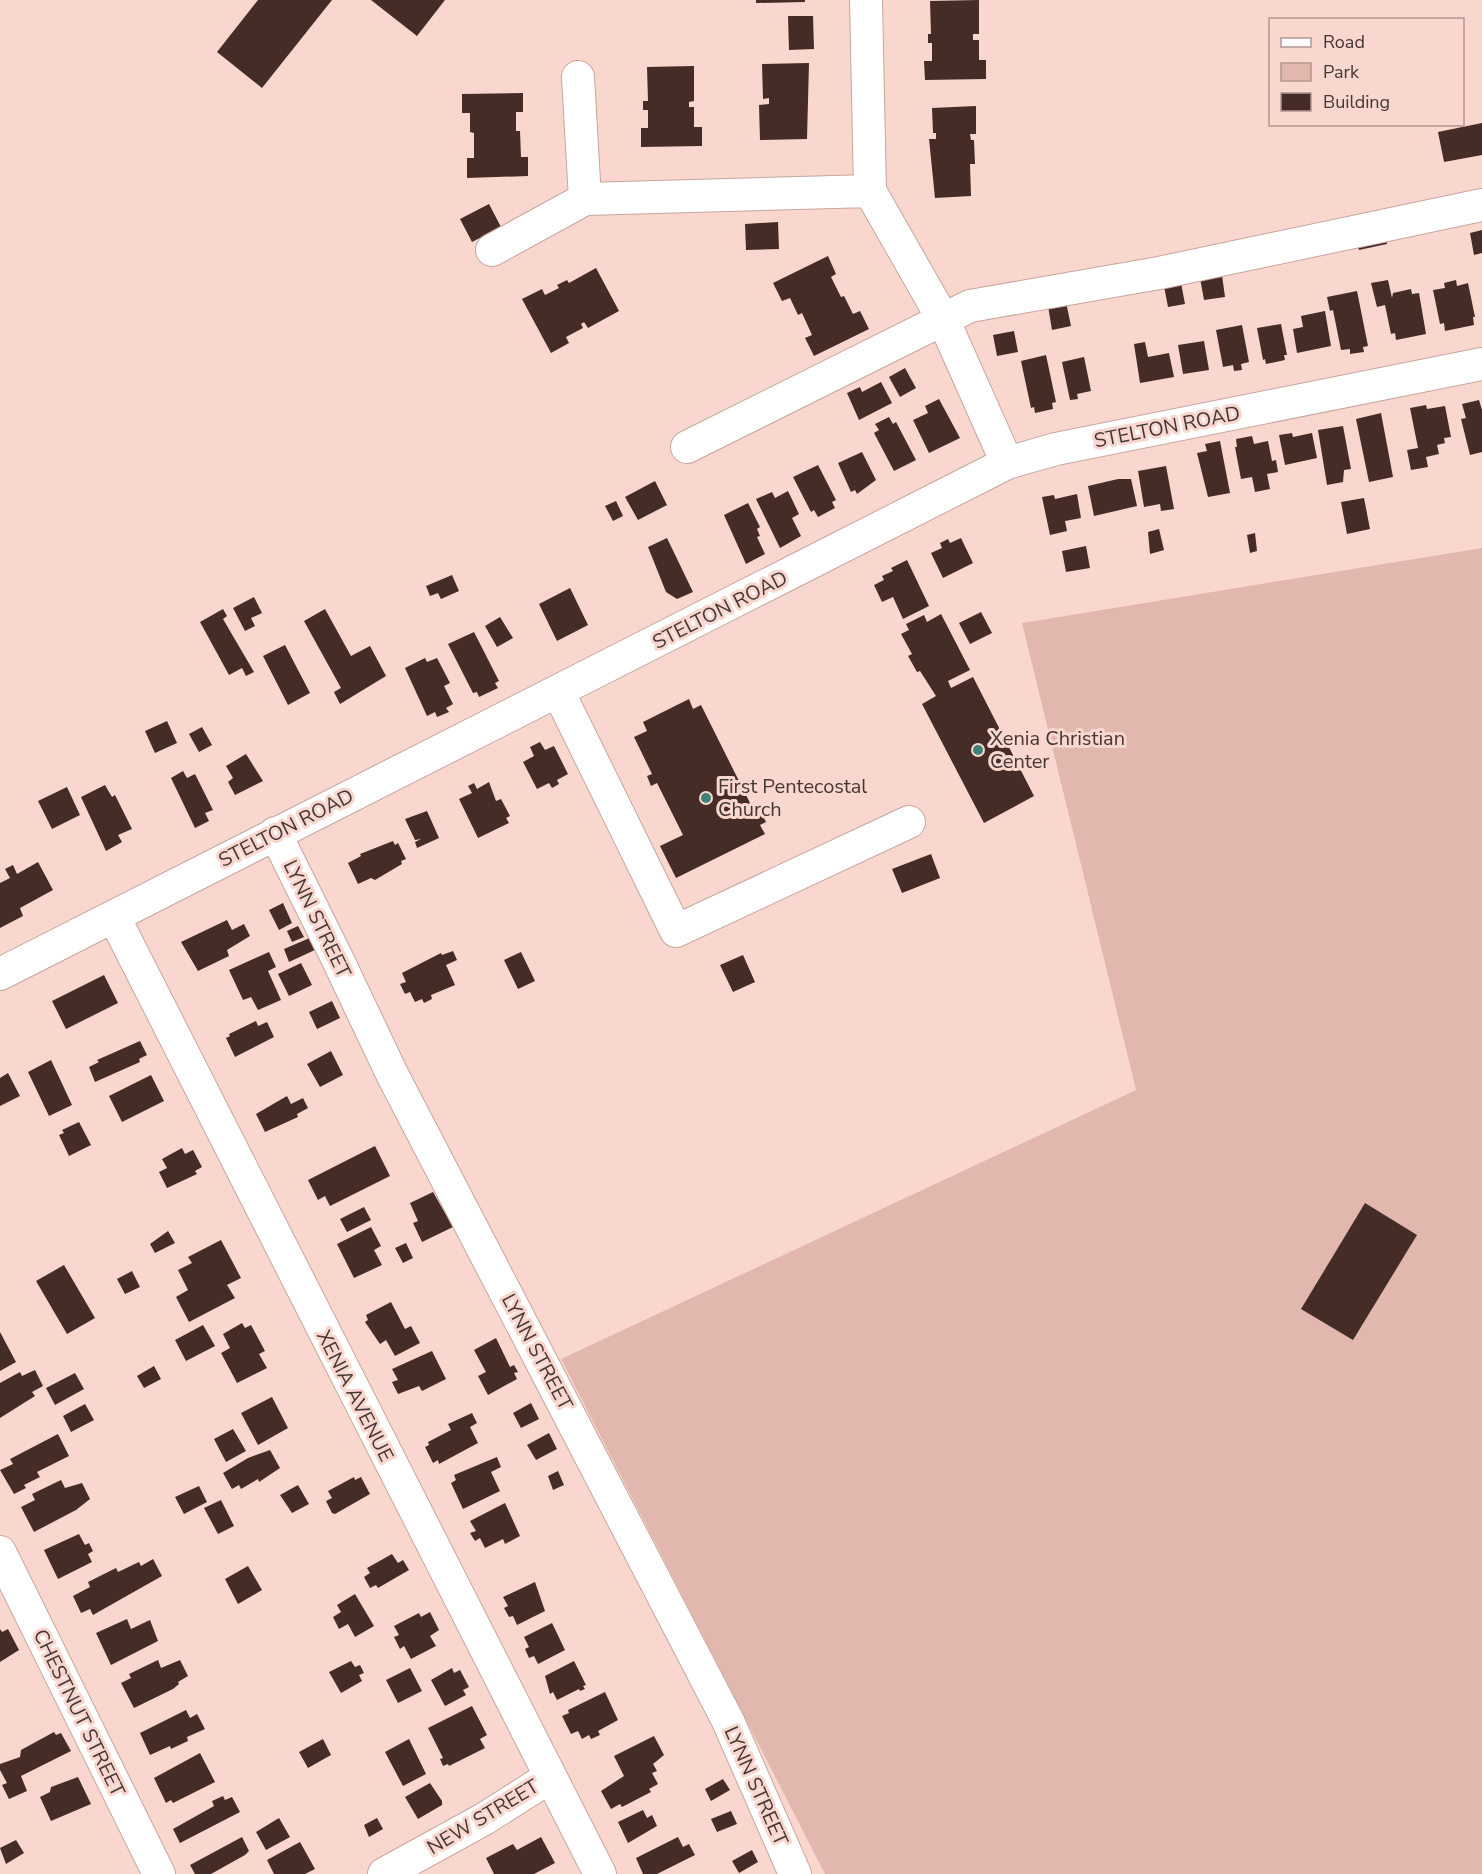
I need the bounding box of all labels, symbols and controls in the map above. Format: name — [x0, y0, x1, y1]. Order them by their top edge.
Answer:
legend — [1269, 18, 1464, 126]
text: Road — [1323, 30, 1365, 54]
text: Park — [1323, 60, 1360, 84]
text: Building — [1323, 90, 1390, 114]
street label: STELTON ROAD — [1092, 400, 1242, 454]
street label: STELTON ROAD — [648, 564, 792, 656]
place label: Xenia Christian Center — [990, 725, 1125, 775]
marker: Xenia Christian Center — [971, 743, 985, 757]
place label: First Pentecostal Church — [718, 773, 867, 823]
street label: STELTON ROAD — [214, 782, 358, 874]
marker: First Pentecostal Church — [699, 791, 713, 805]
street label: LYNN STREET — [277, 856, 357, 982]
street label: LYNN STREET — [495, 1289, 579, 1415]
street label: XENIA AVENUE — [310, 1326, 400, 1466]
street label: CHESTNUT STREET — [27, 1625, 131, 1801]
street label: LYNN STREET — [718, 1722, 794, 1850]
street label: NEW STREET — [422, 1773, 544, 1861]

